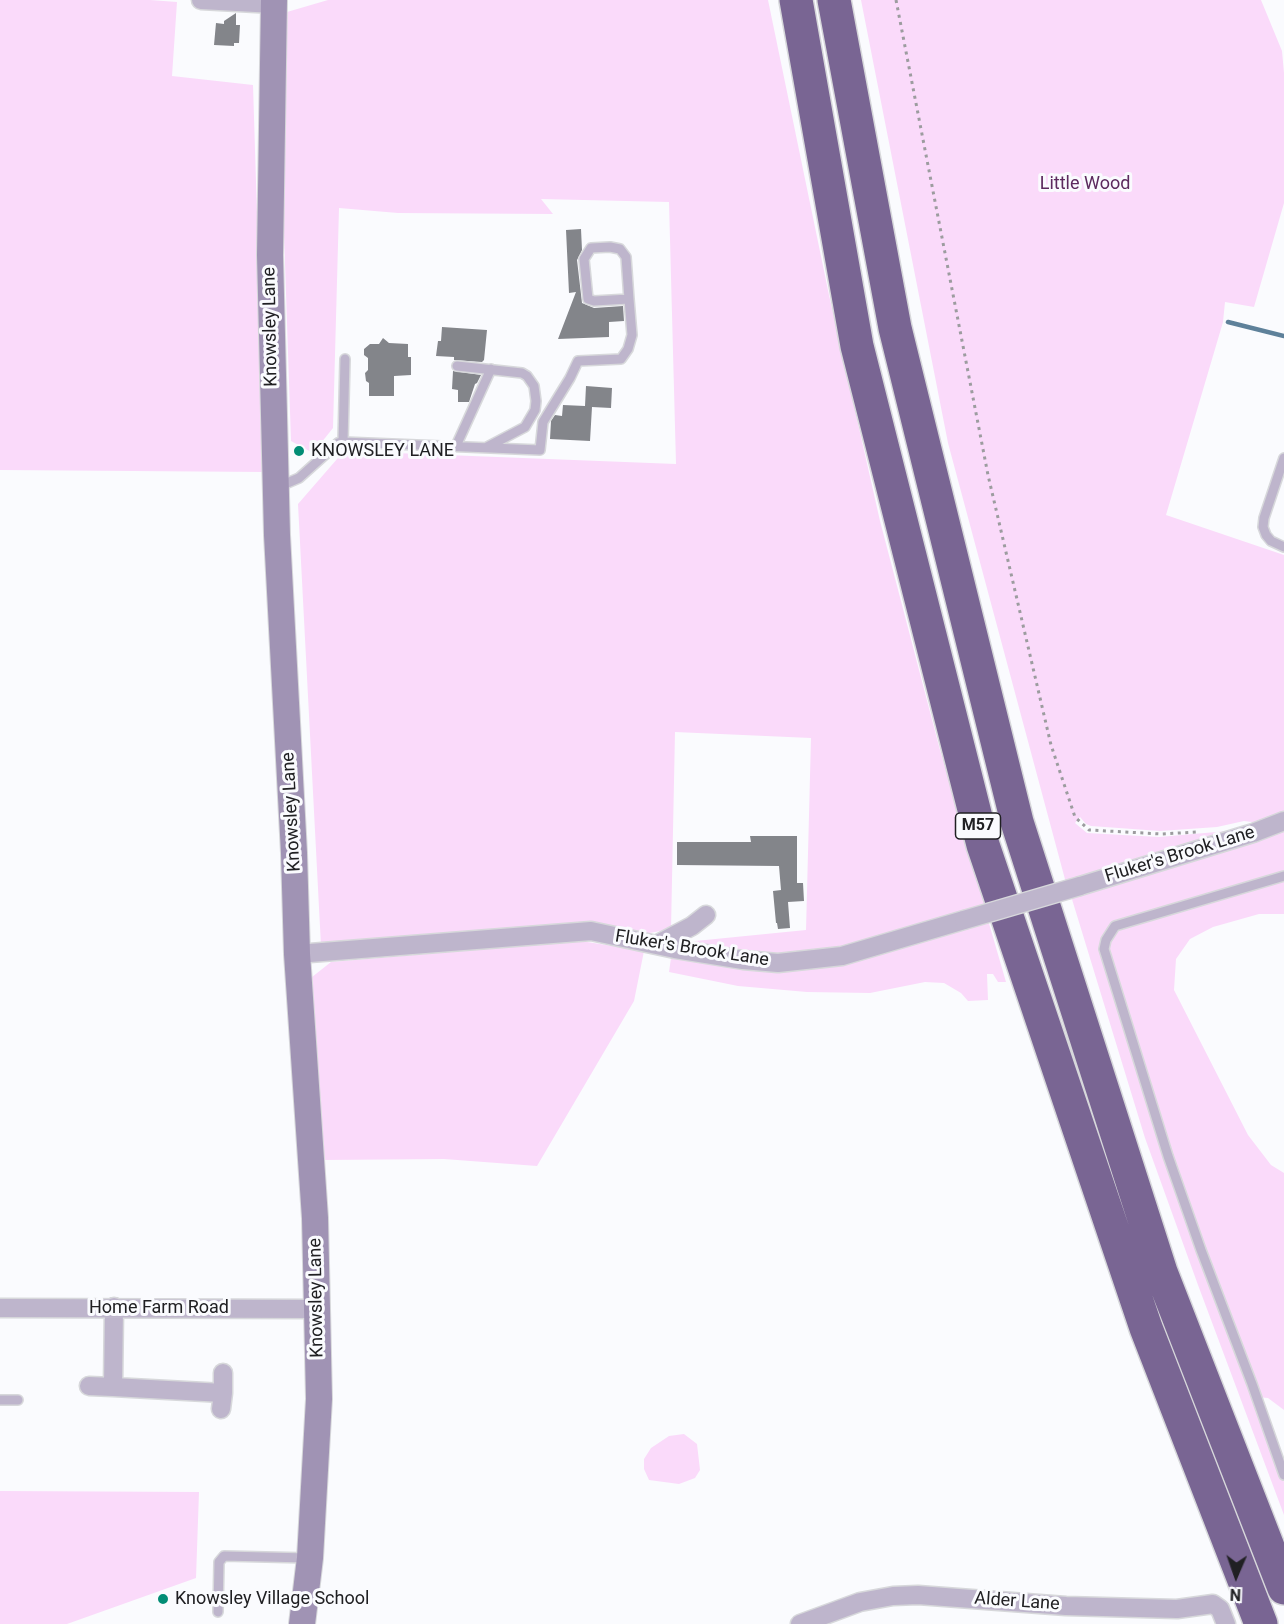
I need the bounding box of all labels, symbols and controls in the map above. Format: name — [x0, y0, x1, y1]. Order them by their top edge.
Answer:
park label: Little Wood — [1040, 173, 1130, 195]
street label: Knowsley Lane — [259, 267, 283, 387]
place label: KNOWSLEY LANE — [311, 440, 454, 462]
marker: KNOWSLEY LANE — [292, 444, 306, 458]
street label: Knowsley Lane — [278, 752, 306, 872]
road number: M57 — [956, 813, 1000, 839]
street label: Fluker's Brook Lane — [1103, 822, 1257, 888]
street label: Fluker's Brook Lane — [614, 926, 770, 972]
street label: Knowsley Lane — [305, 1238, 329, 1358]
street label: Home Farm Road — [89, 1297, 229, 1319]
north arrow — [1206, 1546, 1266, 1606]
text: N — [1229, 1585, 1241, 1604]
place label: Knowsley Village School — [175, 1588, 369, 1610]
street label: Alder Lane — [974, 1588, 1060, 1616]
marker: Knowsley Village School — [156, 1592, 170, 1606]

